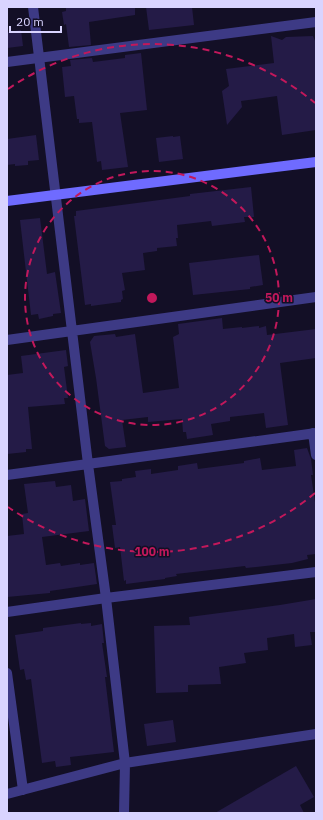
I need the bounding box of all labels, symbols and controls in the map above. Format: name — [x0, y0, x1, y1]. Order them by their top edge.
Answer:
scale bar — [10, 8, 61, 34]
text: 20 m — [16, 14, 44, 29]
text: 50 m — [265, 290, 293, 305]
centre of rings — [145, 291, 159, 305]
text: 100 m — [134, 544, 170, 559]

